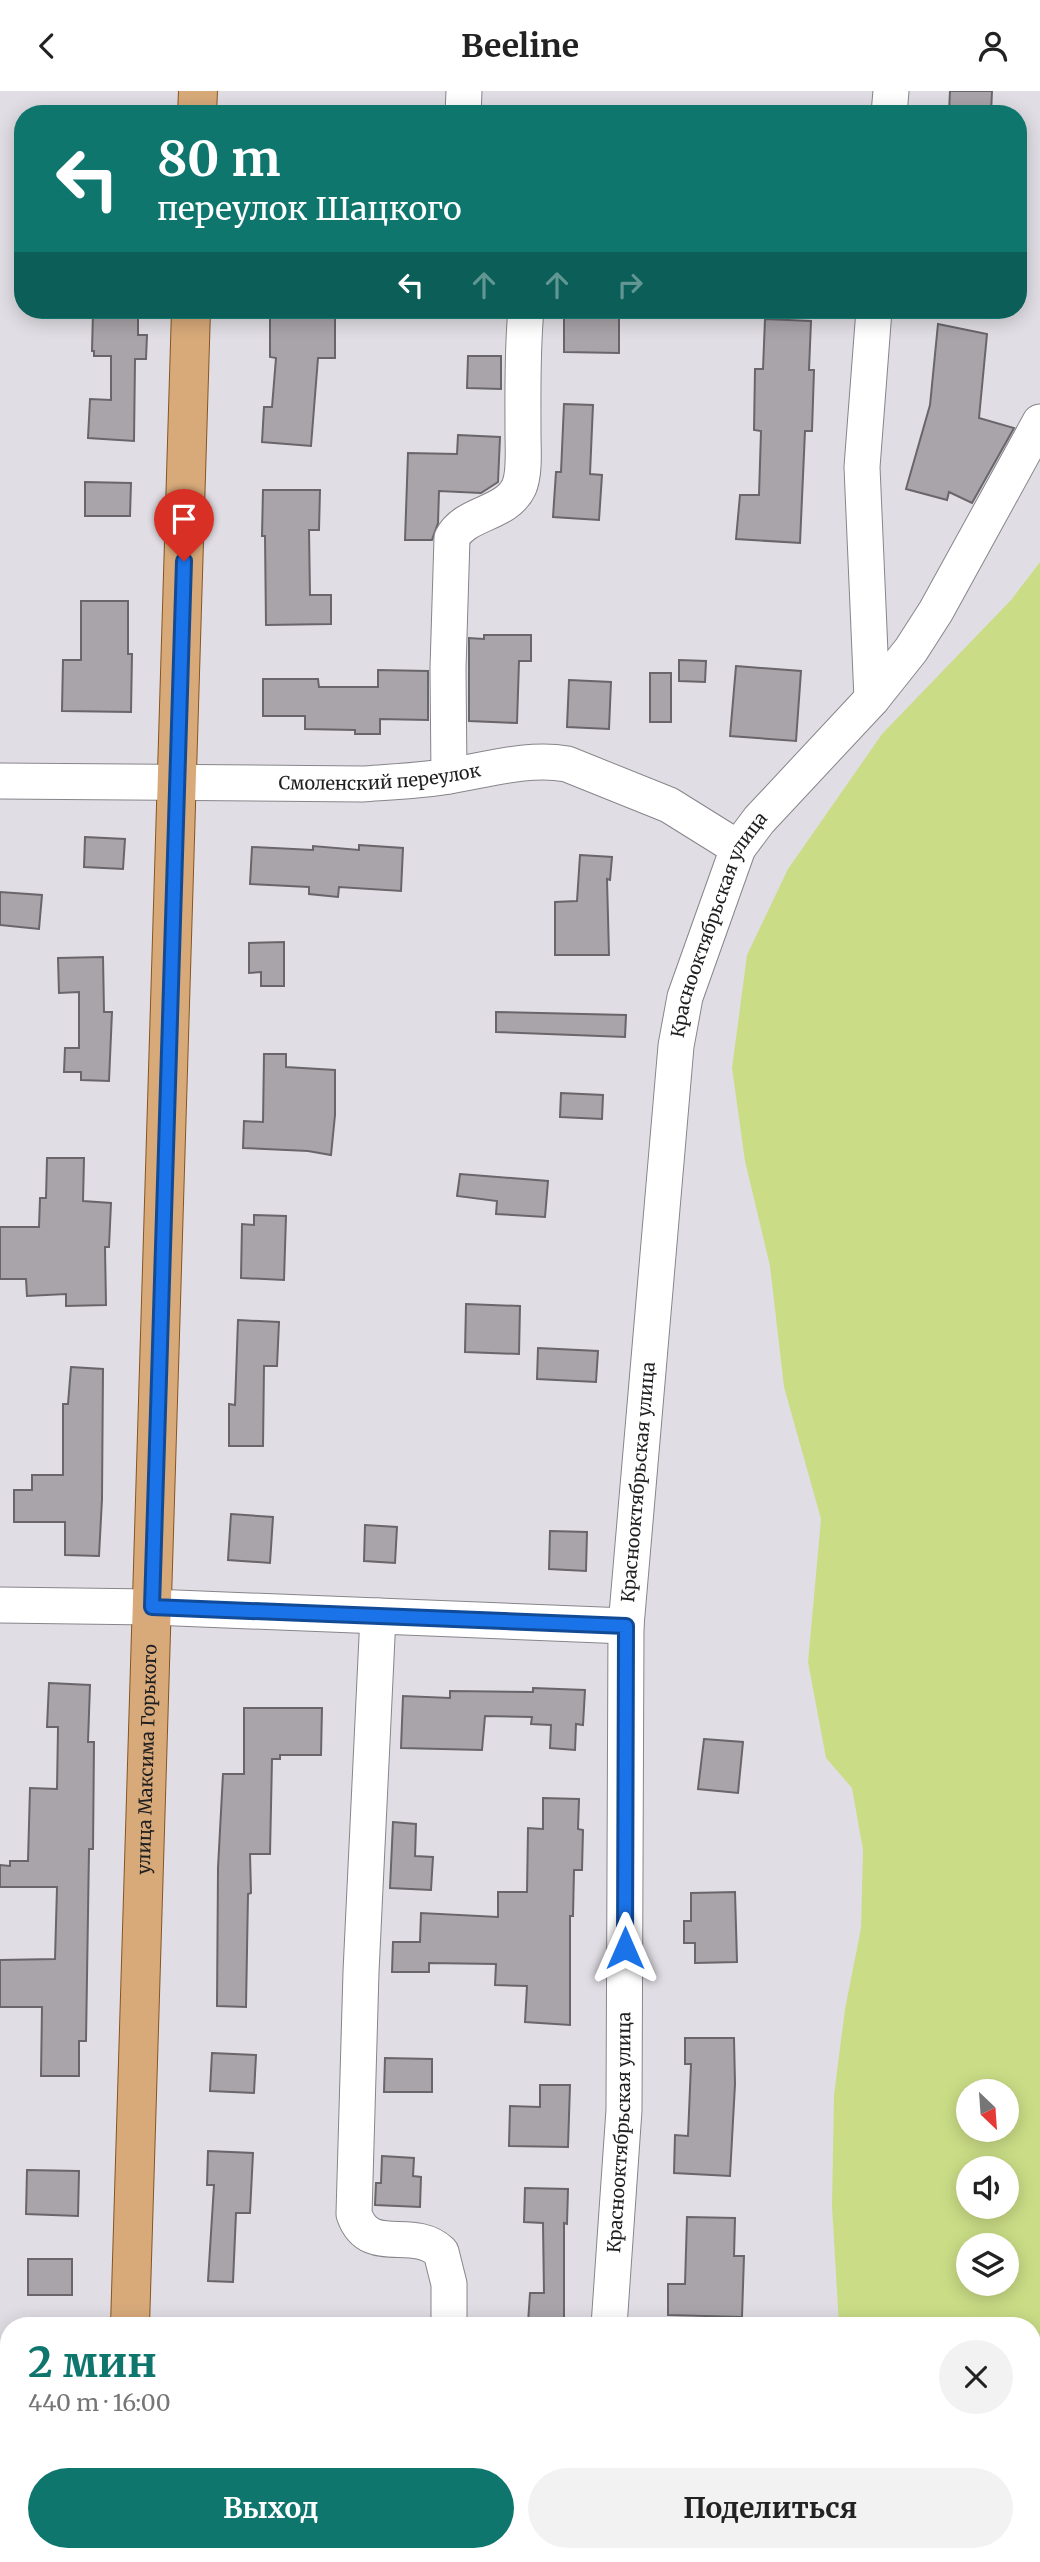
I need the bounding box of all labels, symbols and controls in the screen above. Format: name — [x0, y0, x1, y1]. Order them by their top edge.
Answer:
text: Beeline — [461, 26, 579, 66]
icon: back — [28, 27, 66, 65]
icon: person — [974, 27, 1012, 65]
text: 80 m — [157, 128, 280, 189]
icon: left — [42, 133, 133, 224]
text: переулок Шацкого — [157, 189, 462, 229]
icon: left — [392, 266, 430, 304]
icon: ahead — [465, 266, 503, 304]
icon: ahead — [538, 266, 576, 304]
icon: right — [611, 266, 649, 304]
pin — [154, 489, 214, 561]
icon: arrive — [165, 500, 203, 538]
street label: Смоленский переулок — [278, 758, 483, 795]
street label: Краснооктябрьская улица — [666, 806, 772, 1039]
street label: Краснооктябрьская улица — [616, 1361, 660, 1603]
street label: улица Максима Горького — [132, 1644, 162, 1875]
position arrow — [588, 1911, 662, 1985]
street label: Краснооктябрьская улица — [602, 2012, 635, 2254]
north arrow — [956, 2079, 1018, 2142]
map controls — [956, 2079, 1019, 2296]
button: sound — [956, 2156, 1019, 2219]
button: layers — [956, 2233, 1019, 2296]
text: 2 мин — [28, 2336, 157, 2388]
button: close — [939, 2340, 1013, 2414]
text: 440 m · 16:00 — [28, 2388, 171, 2417]
button: Выход — [28, 2468, 514, 2548]
button: Поделиться — [528, 2468, 1013, 2548]

